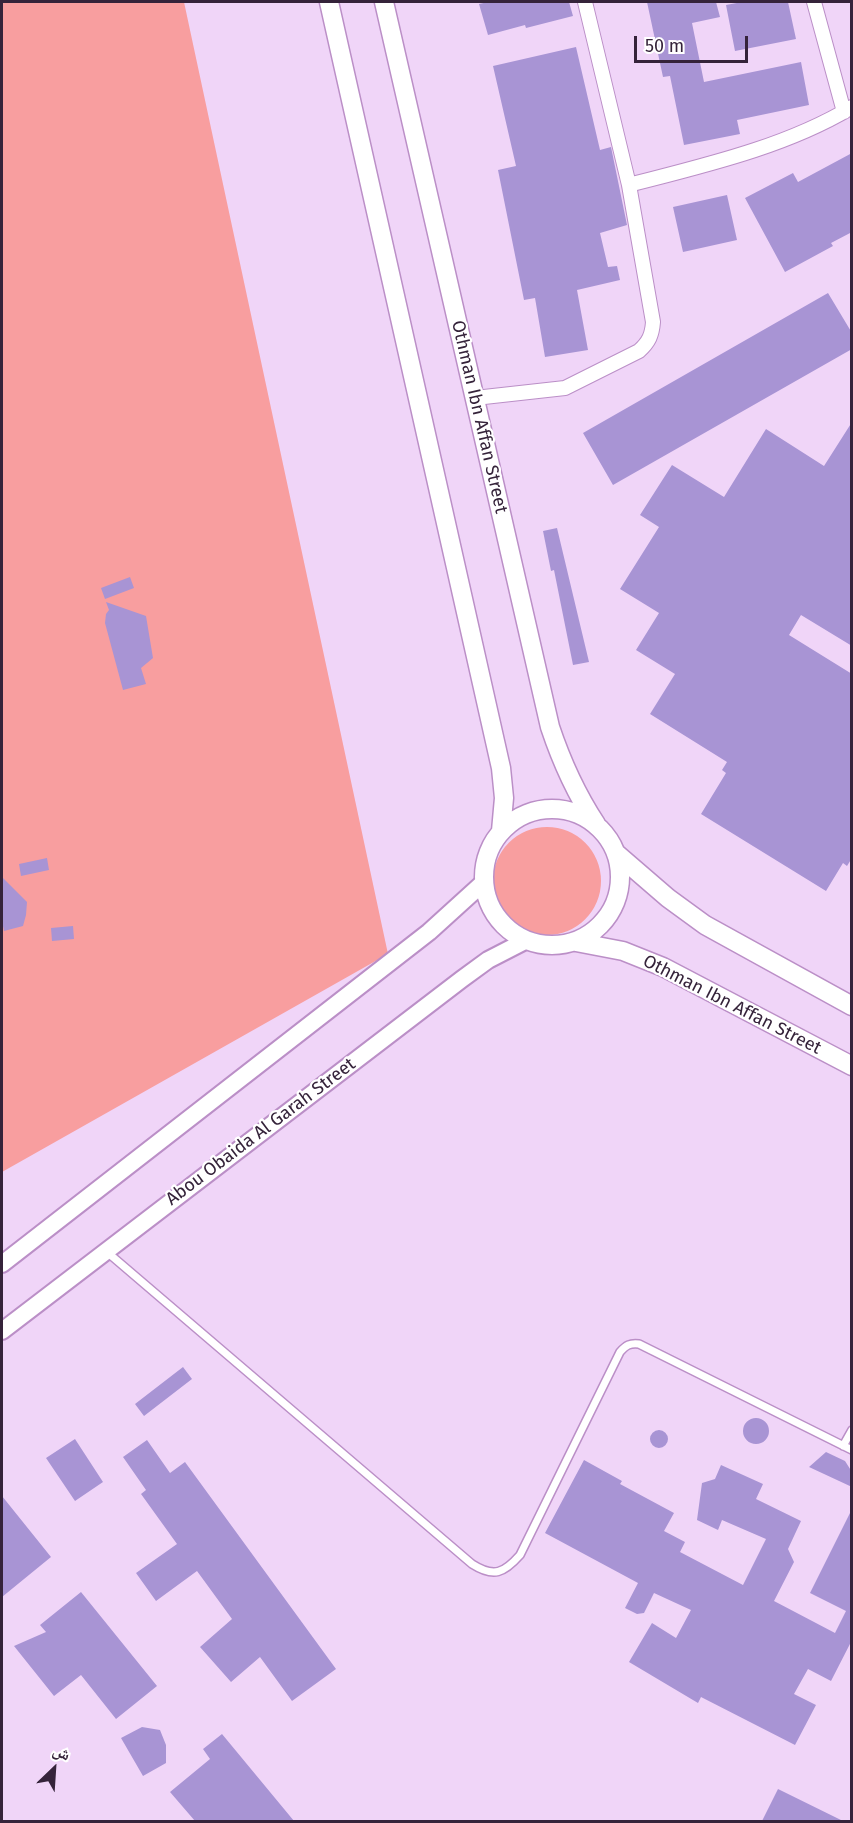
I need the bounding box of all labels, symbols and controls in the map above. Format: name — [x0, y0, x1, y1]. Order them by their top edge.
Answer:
scale bar — [637, 24, 751, 62]
text: 50 m — [645, 35, 684, 57]
street label: Othman Ibn Affan Street — [446, 318, 512, 516]
street label: Othman Ibn Affan Street — [639, 951, 825, 1059]
street label: Abou Obaida Al Garah Street — [162, 1054, 360, 1210]
north arrow — [24, 1739, 84, 1799]
text: ش — [50, 1740, 74, 1764]

